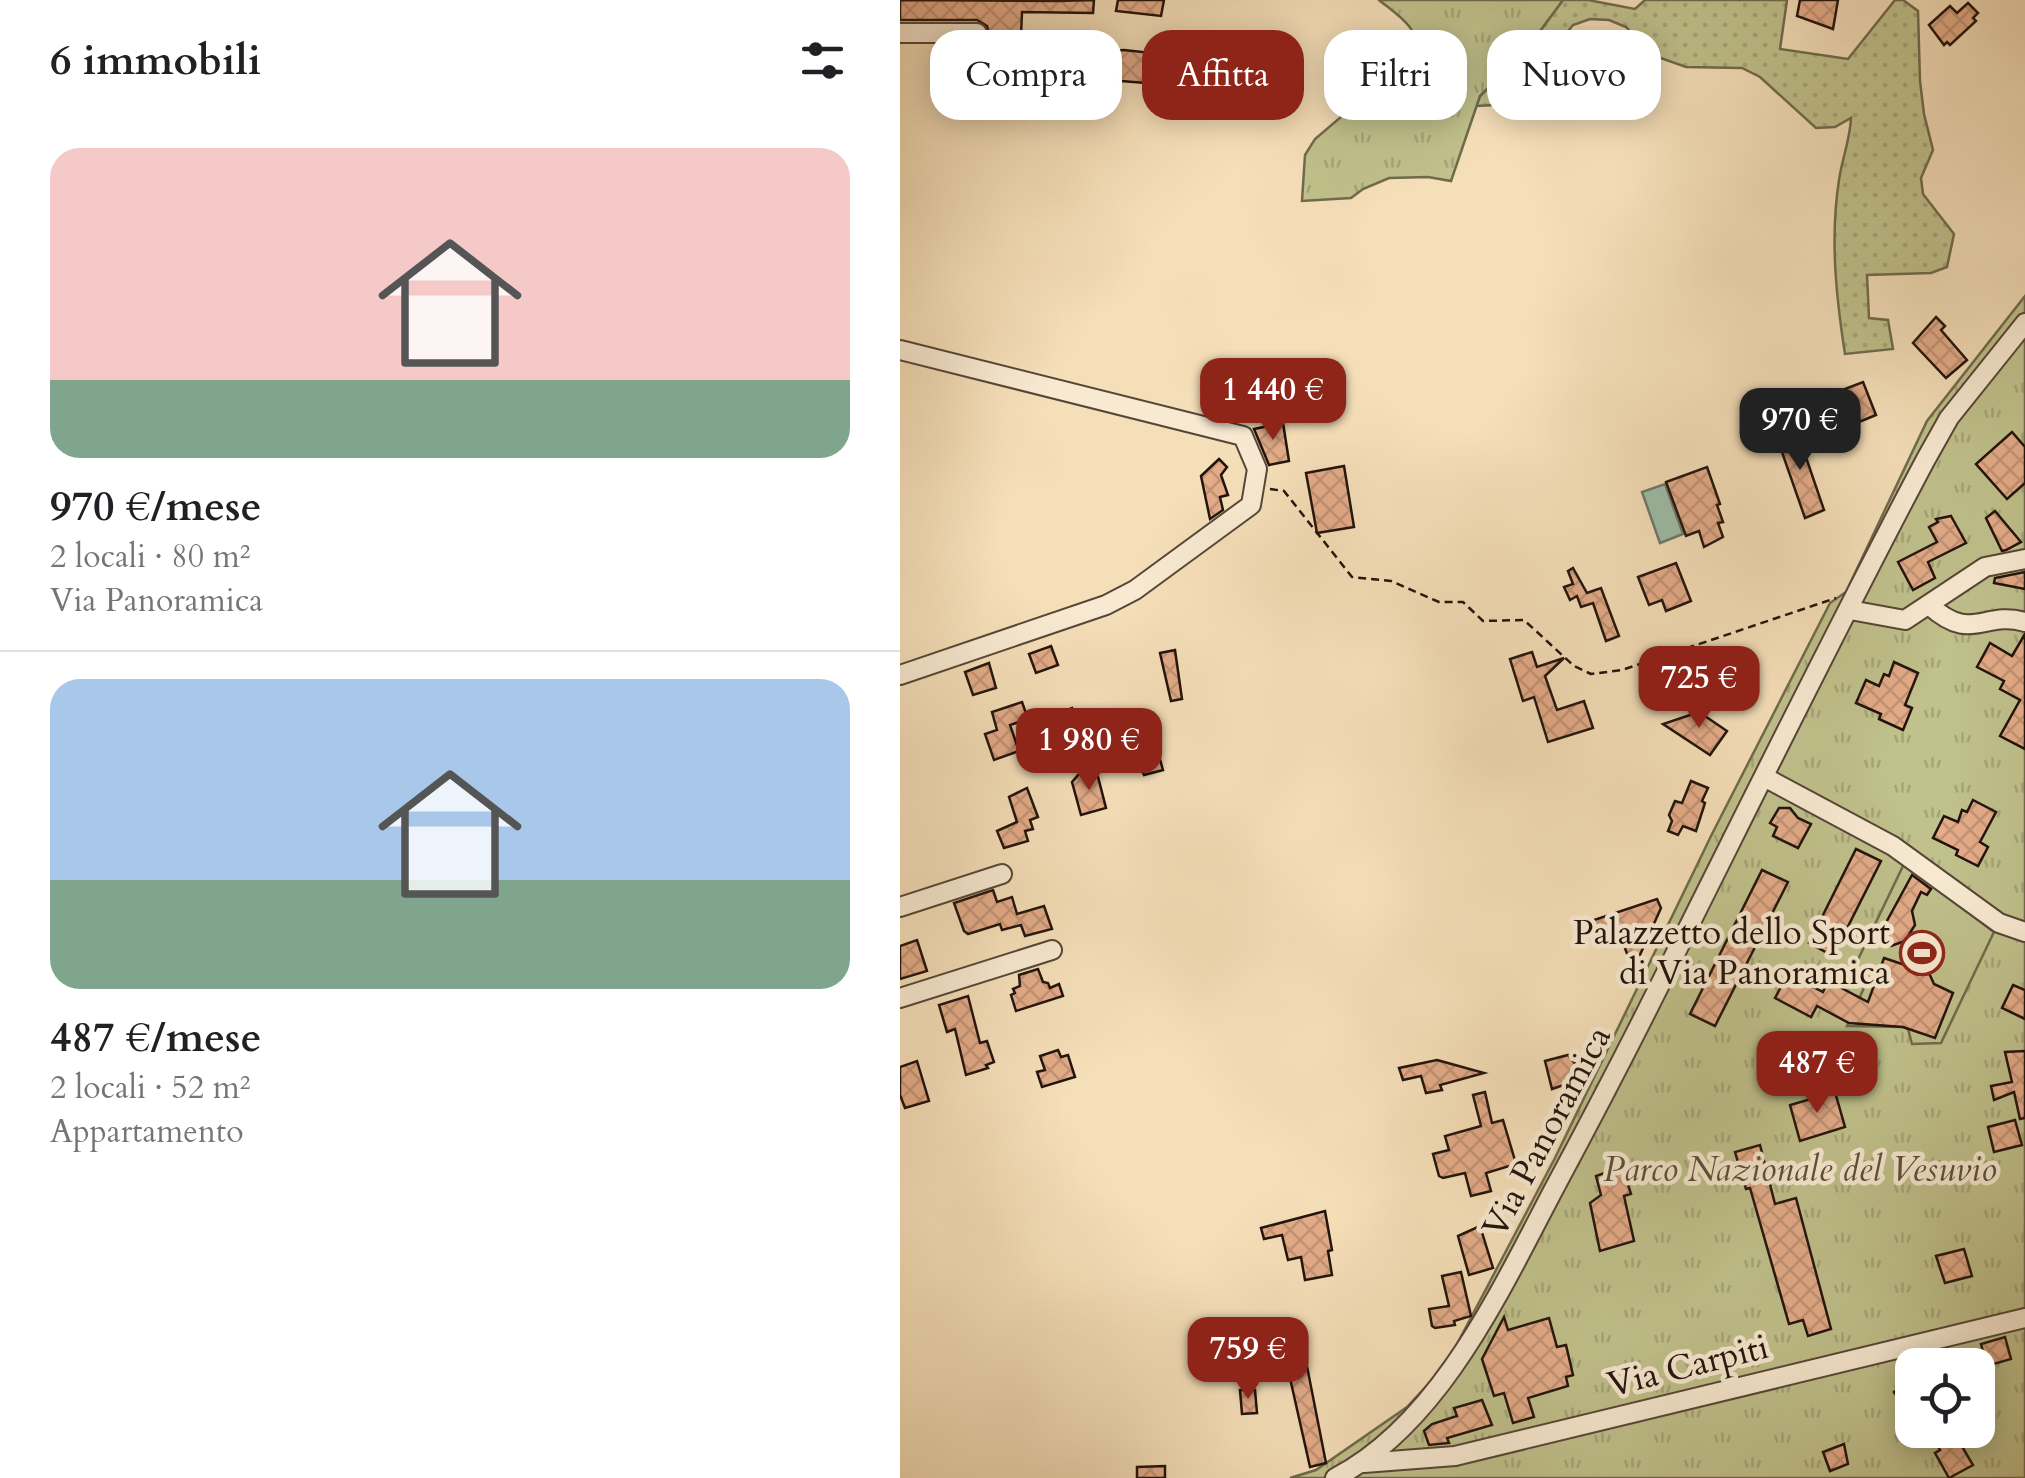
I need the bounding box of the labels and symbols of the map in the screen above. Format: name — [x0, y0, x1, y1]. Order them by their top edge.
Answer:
pin: 1 440 € — [1181, 358, 1365, 443]
pin: 970 € — [1730, 388, 1870, 473]
pin: 725 € — [1629, 646, 1769, 731]
pin: 1 980 € — [997, 708, 1181, 793]
place label: Palazzetto dello Sport di Via Panoramica — [1573, 909, 1890, 997]
sports icon: Palazzetto dello Sport di Via Panoramica — [1899, 930, 1945, 976]
street label: Via Panoramica — [1471, 1018, 1623, 1246]
pin: 487 € — [1747, 1031, 1887, 1116]
park label: Parco Nazionale del Vesuvio — [1603, 1146, 1997, 1194]
pin: 759 € — [1178, 1317, 1318, 1402]
street label: Via Carpiti — [1603, 1323, 1773, 1409]

